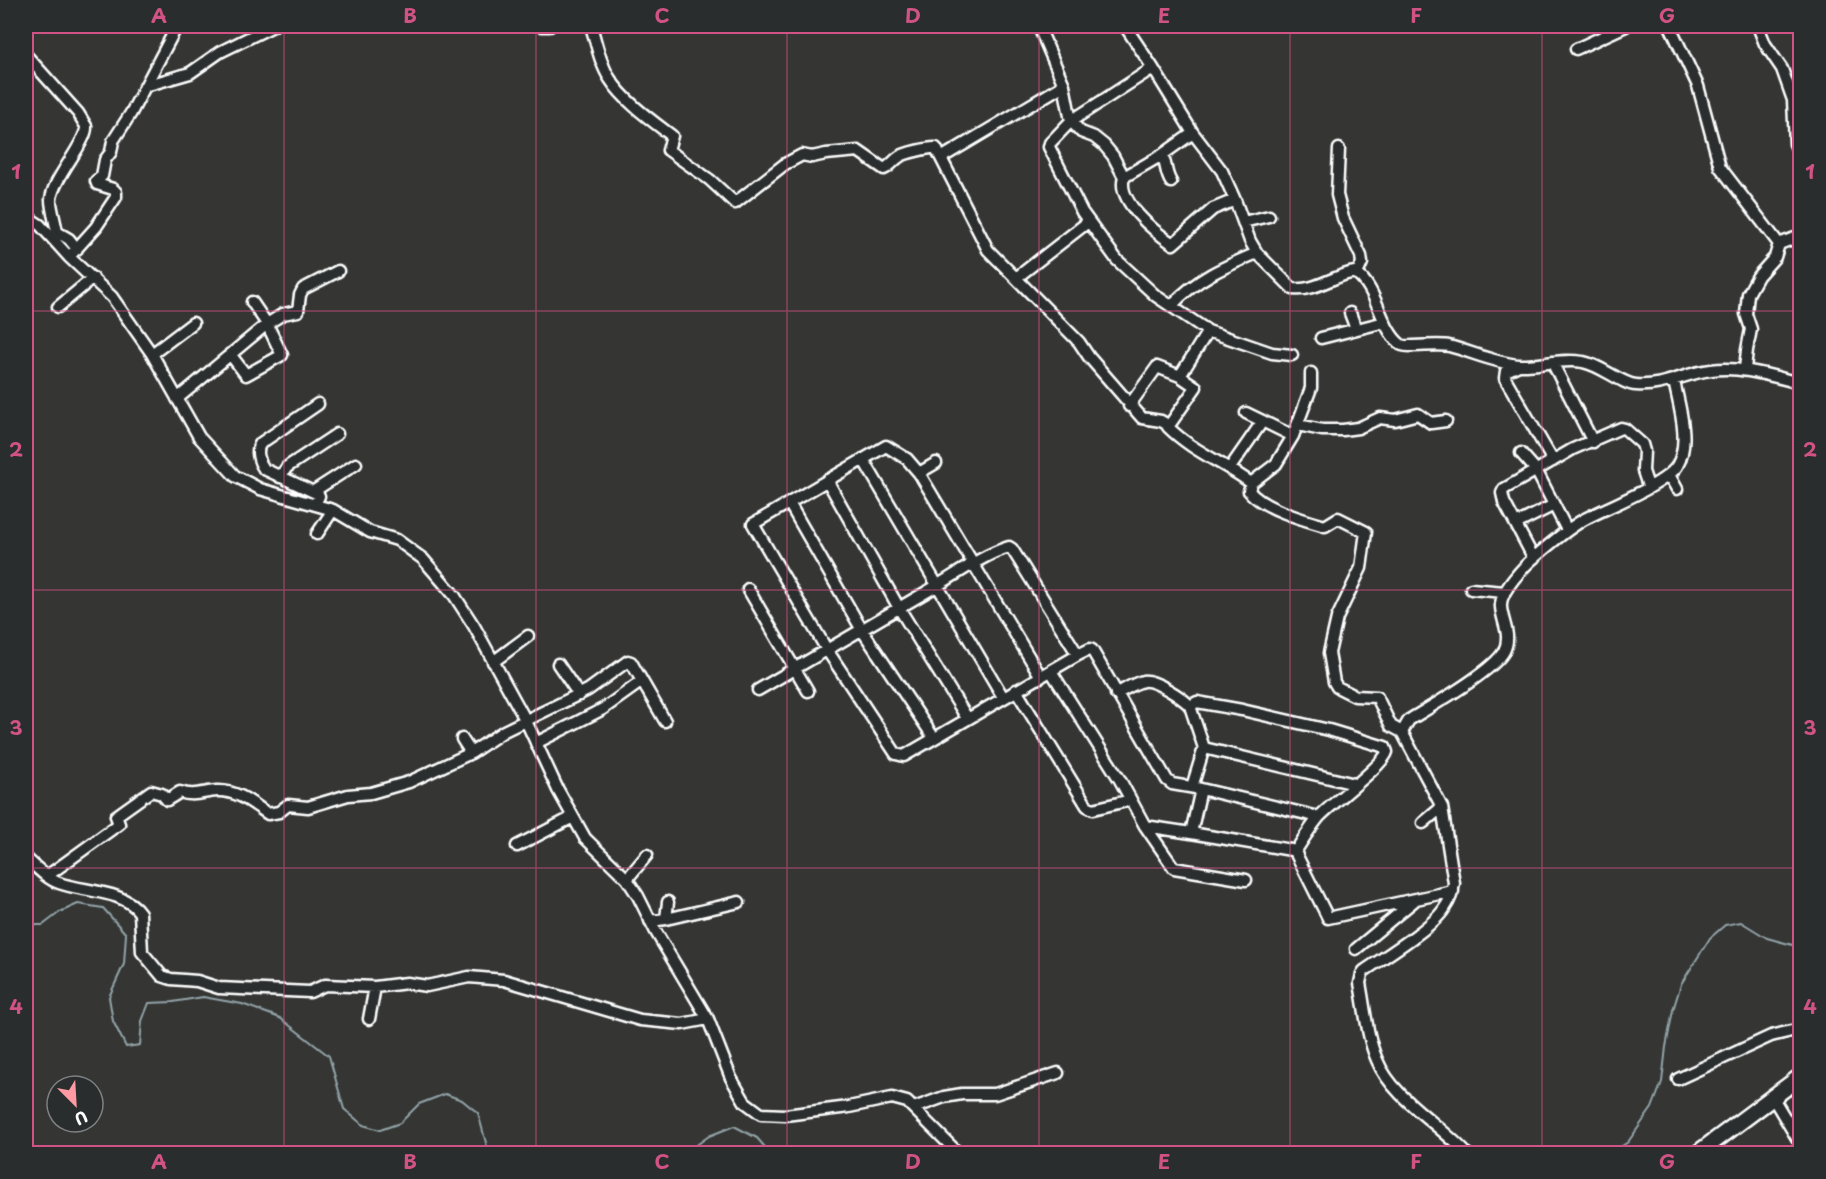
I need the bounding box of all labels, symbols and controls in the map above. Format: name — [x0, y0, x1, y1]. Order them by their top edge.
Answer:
text: A — [151, 0, 167, 30]
text: B — [403, 0, 417, 30]
text: C — [654, 0, 670, 30]
text: D — [905, 0, 921, 30]
text: E — [1158, 0, 1170, 30]
text: F — [1410, 0, 1422, 30]
text: G — [1659, 0, 1675, 30]
text: 1 — [11, 156, 21, 186]
text: 1 — [1805, 156, 1815, 186]
text: 2 — [9, 434, 23, 464]
text: 2 — [1803, 434, 1817, 464]
text: 3 — [9, 712, 23, 742]
text: 3 — [1803, 712, 1817, 742]
text: 4 — [9, 991, 23, 1021]
text: 4 — [1803, 991, 1817, 1021]
north arrow — [45, 1074, 105, 1134]
text: U — [71, 1105, 92, 1132]
text: A — [151, 1146, 167, 1176]
text: B — [403, 1146, 417, 1176]
text: C — [654, 1146, 670, 1176]
text: D — [905, 1146, 921, 1176]
text: E — [1158, 1146, 1170, 1176]
text: F — [1410, 1146, 1422, 1176]
text: G — [1659, 1146, 1675, 1176]

